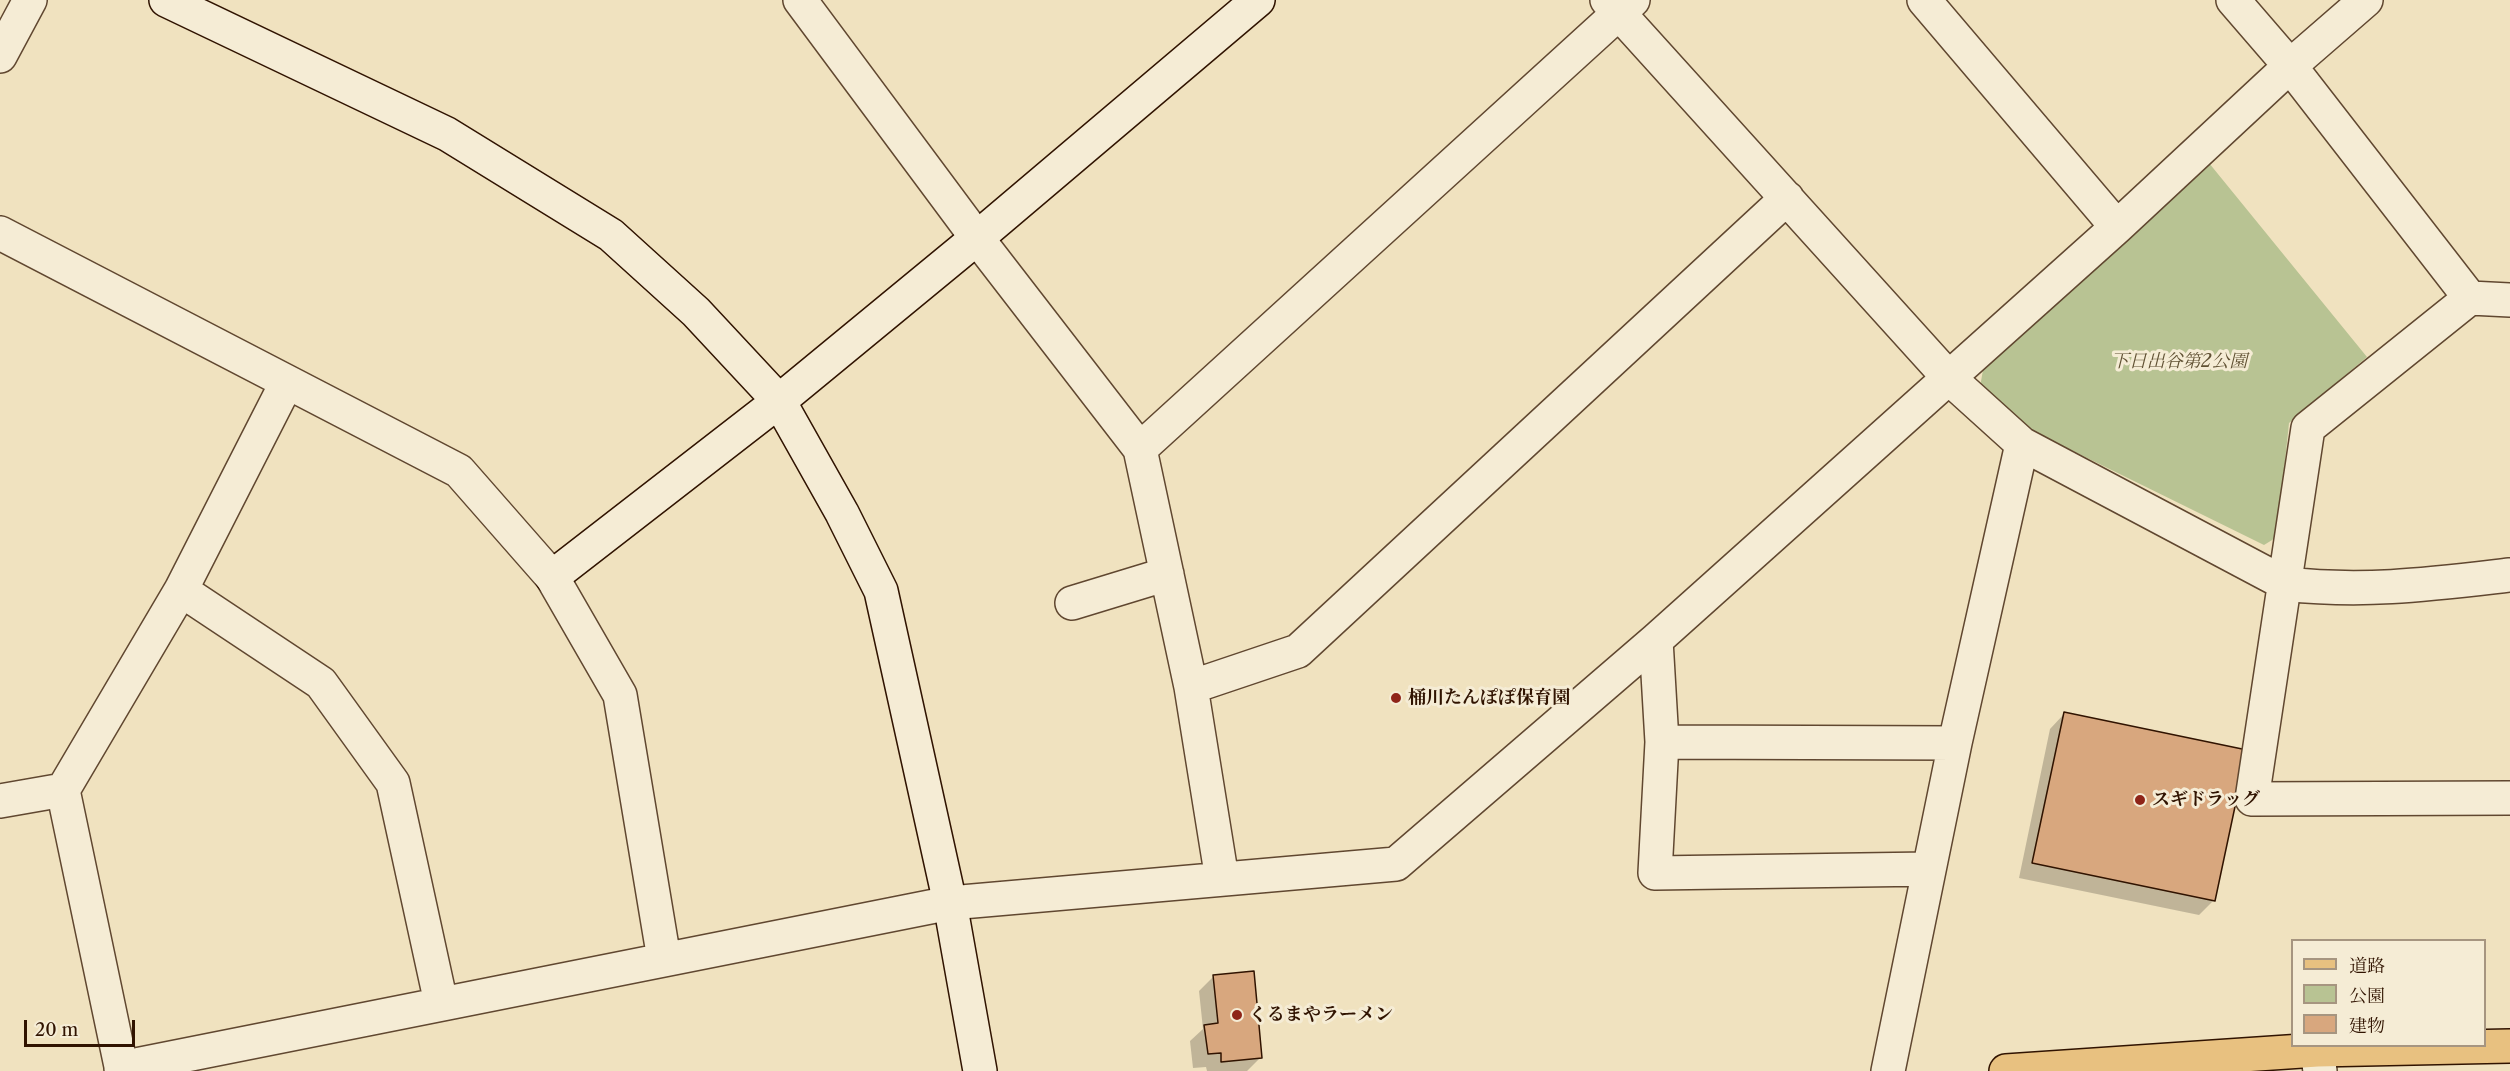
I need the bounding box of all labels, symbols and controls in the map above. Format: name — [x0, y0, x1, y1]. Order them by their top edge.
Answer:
park label: 下日出谷第2公園 — [2111, 351, 2247, 373]
place label: 桶川たんぽぽ保育園 — [1408, 687, 1570, 709]
marker: 桶川たんぽぽ保育園 — [1389, 691, 1403, 705]
place label: スギドラッグ — [2152, 789, 2260, 811]
marker: スギドラッグ — [2133, 793, 2147, 807]
legend — [2291, 939, 2486, 1047]
text: 道路 — [2349, 955, 2385, 977]
text: 公園 — [2349, 985, 2385, 1007]
place label: くるまやラーメン — [1249, 1004, 1393, 1026]
scale bar — [27, 1008, 138, 1046]
marker: くるまやラーメン — [1230, 1008, 1244, 1022]
text: 建物 — [2349, 1015, 2385, 1037]
text: 20 m — [35, 1019, 78, 1041]

